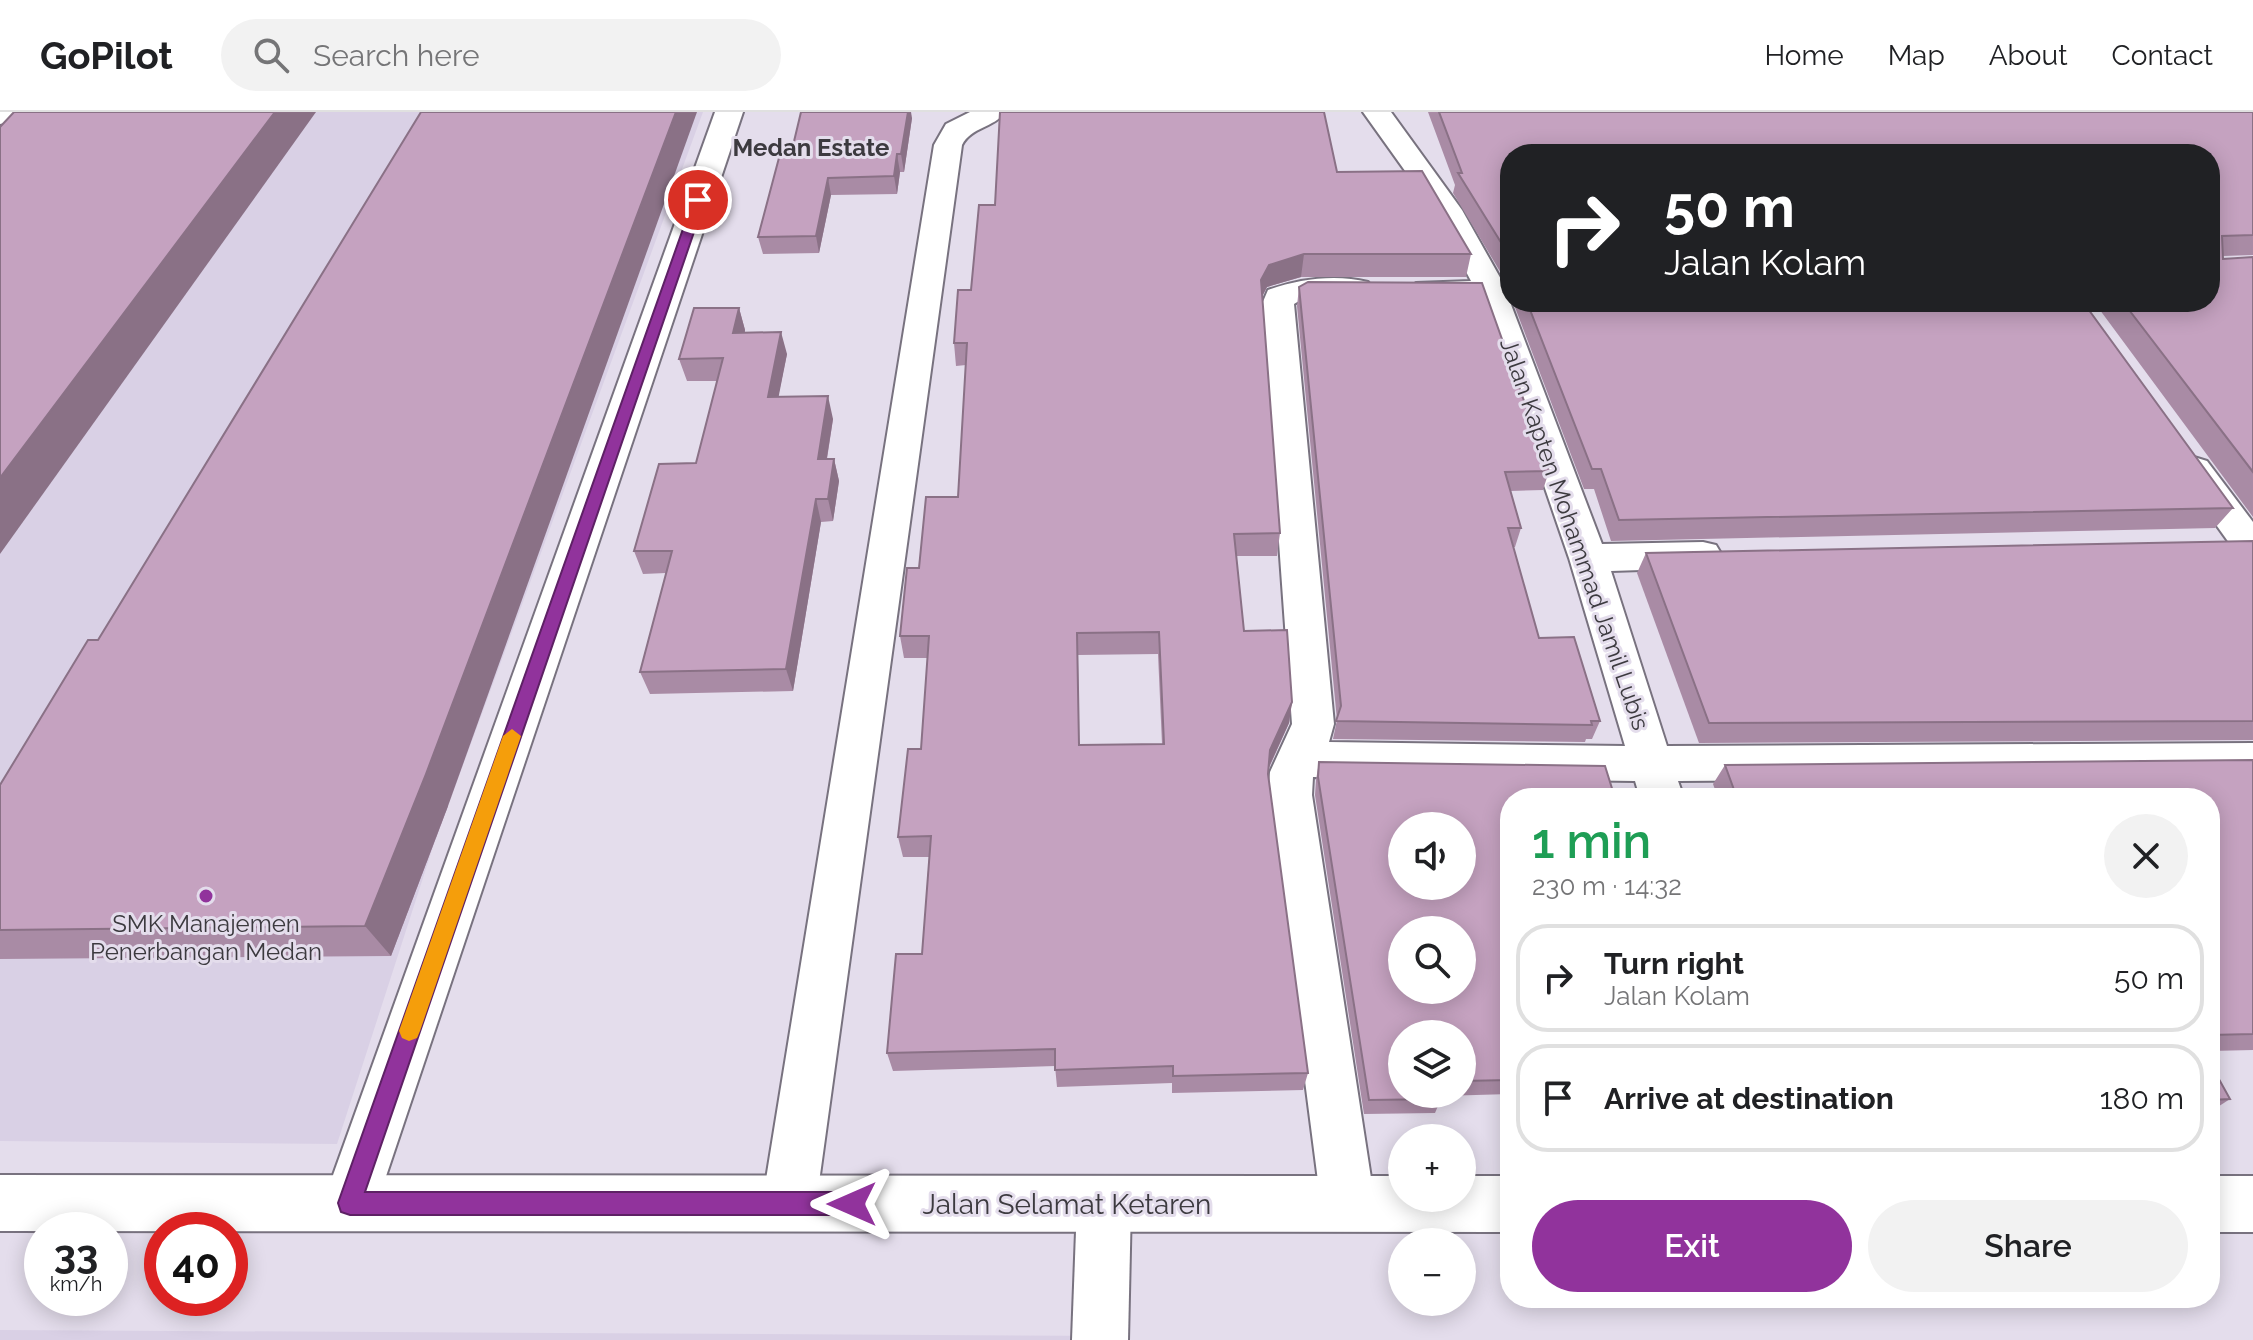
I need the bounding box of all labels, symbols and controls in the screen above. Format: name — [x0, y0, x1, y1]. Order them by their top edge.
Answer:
search box — [221, 19, 781, 91]
text: GoPilot — [40, 33, 173, 78]
icon: search — [249, 33, 293, 77]
text: Search here — [313, 38, 480, 73]
text: Home — [1764, 39, 1844, 72]
text: Map — [1888, 39, 1945, 72]
text: About — [1989, 39, 2068, 72]
text: Contact — [2112, 39, 2213, 72]
district label: Medan Estate — [733, 133, 889, 162]
pin — [664, 166, 732, 234]
text: 50 m — [1664, 174, 1795, 240]
icon: right — [1532, 176, 1636, 280]
icon: arrive — [676, 178, 720, 222]
text: Jalan Kolam — [1664, 241, 1866, 283]
street label: Jalan Kapten Mohammad Jamil Lubis — [1494, 334, 1656, 734]
map controls — [1388, 812, 1476, 1316]
button: sound — [1388, 812, 1476, 900]
text: 1 min — [1532, 813, 1651, 869]
button: close — [2104, 814, 2188, 898]
text: 230 m · 14:32 — [1532, 871, 1682, 901]
marker: SMK Manajemen Penerbangan Medan — [197, 887, 215, 905]
place label: SMK Manajemen Penerbangan Medan — [90, 909, 322, 966]
button: search — [1388, 916, 1476, 1004]
text: Turn right — [1604, 946, 1744, 981]
icon: right — [1536, 956, 1580, 1000]
text: 50 m — [2114, 961, 2184, 996]
text: Jalan Kolam — [1604, 981, 1750, 1011]
button: layers — [1388, 1020, 1476, 1108]
icon: arrive — [1536, 1076, 1580, 1120]
text: Arrive at destination — [1604, 1081, 1894, 1116]
text: 180 m — [2100, 1081, 2184, 1116]
button: + — [1388, 1124, 1476, 1212]
position arrow — [810, 1162, 894, 1246]
street label: Jalan Selamat Ketaren — [923, 1188, 1211, 1221]
button: Exit — [1532, 1200, 1852, 1292]
button: Share — [1868, 1200, 2188, 1292]
speed limit sign: 40 — [144, 1212, 248, 1316]
button: − — [1388, 1228, 1476, 1316]
text: 33 — [54, 1230, 98, 1277]
text: km/h — [50, 1272, 102, 1296]

